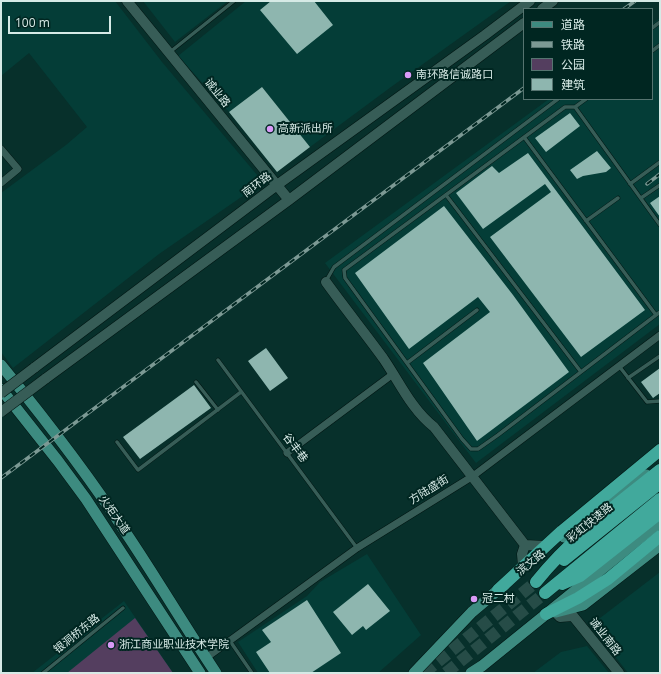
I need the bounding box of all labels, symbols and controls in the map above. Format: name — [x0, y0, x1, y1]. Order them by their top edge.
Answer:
scale bar — [10, 8, 113, 34]
legend — [523, 8, 653, 100]
text: 100 m — [15, 14, 50, 31]
text: 道路 — [561, 16, 585, 33]
text: 铁路 — [561, 36, 585, 53]
text: 公园 — [561, 56, 585, 73]
place label: 南环路信诚路口 — [416, 68, 493, 82]
marker: 南环路信诚路口 — [403, 70, 413, 80]
street label: 诚业路 — [201, 76, 233, 110]
text: 建筑 — [561, 76, 585, 93]
place label: 高新派出所 — [278, 122, 333, 136]
marker: 高新派出所 — [265, 124, 275, 134]
street label: 南环路 — [240, 170, 274, 200]
street label: 谷丰巷 — [280, 431, 310, 465]
street label: 方陆盛街 — [407, 473, 451, 507]
street label: 火炬大道 — [96, 493, 132, 537]
street label: 彩虹快速路 — [564, 501, 616, 545]
street label: 滨文路 — [514, 547, 548, 579]
place label: 冠二村 — [482, 592, 515, 606]
marker: 冠二村 — [469, 594, 479, 604]
street label: 银洞桥东路 — [51, 612, 103, 656]
street label: 诚业南路 — [586, 616, 624, 658]
place label: 浙江商业职业技术学院 — [119, 638, 229, 652]
marker: 浙江商业职业技术学院 — [106, 640, 116, 650]

